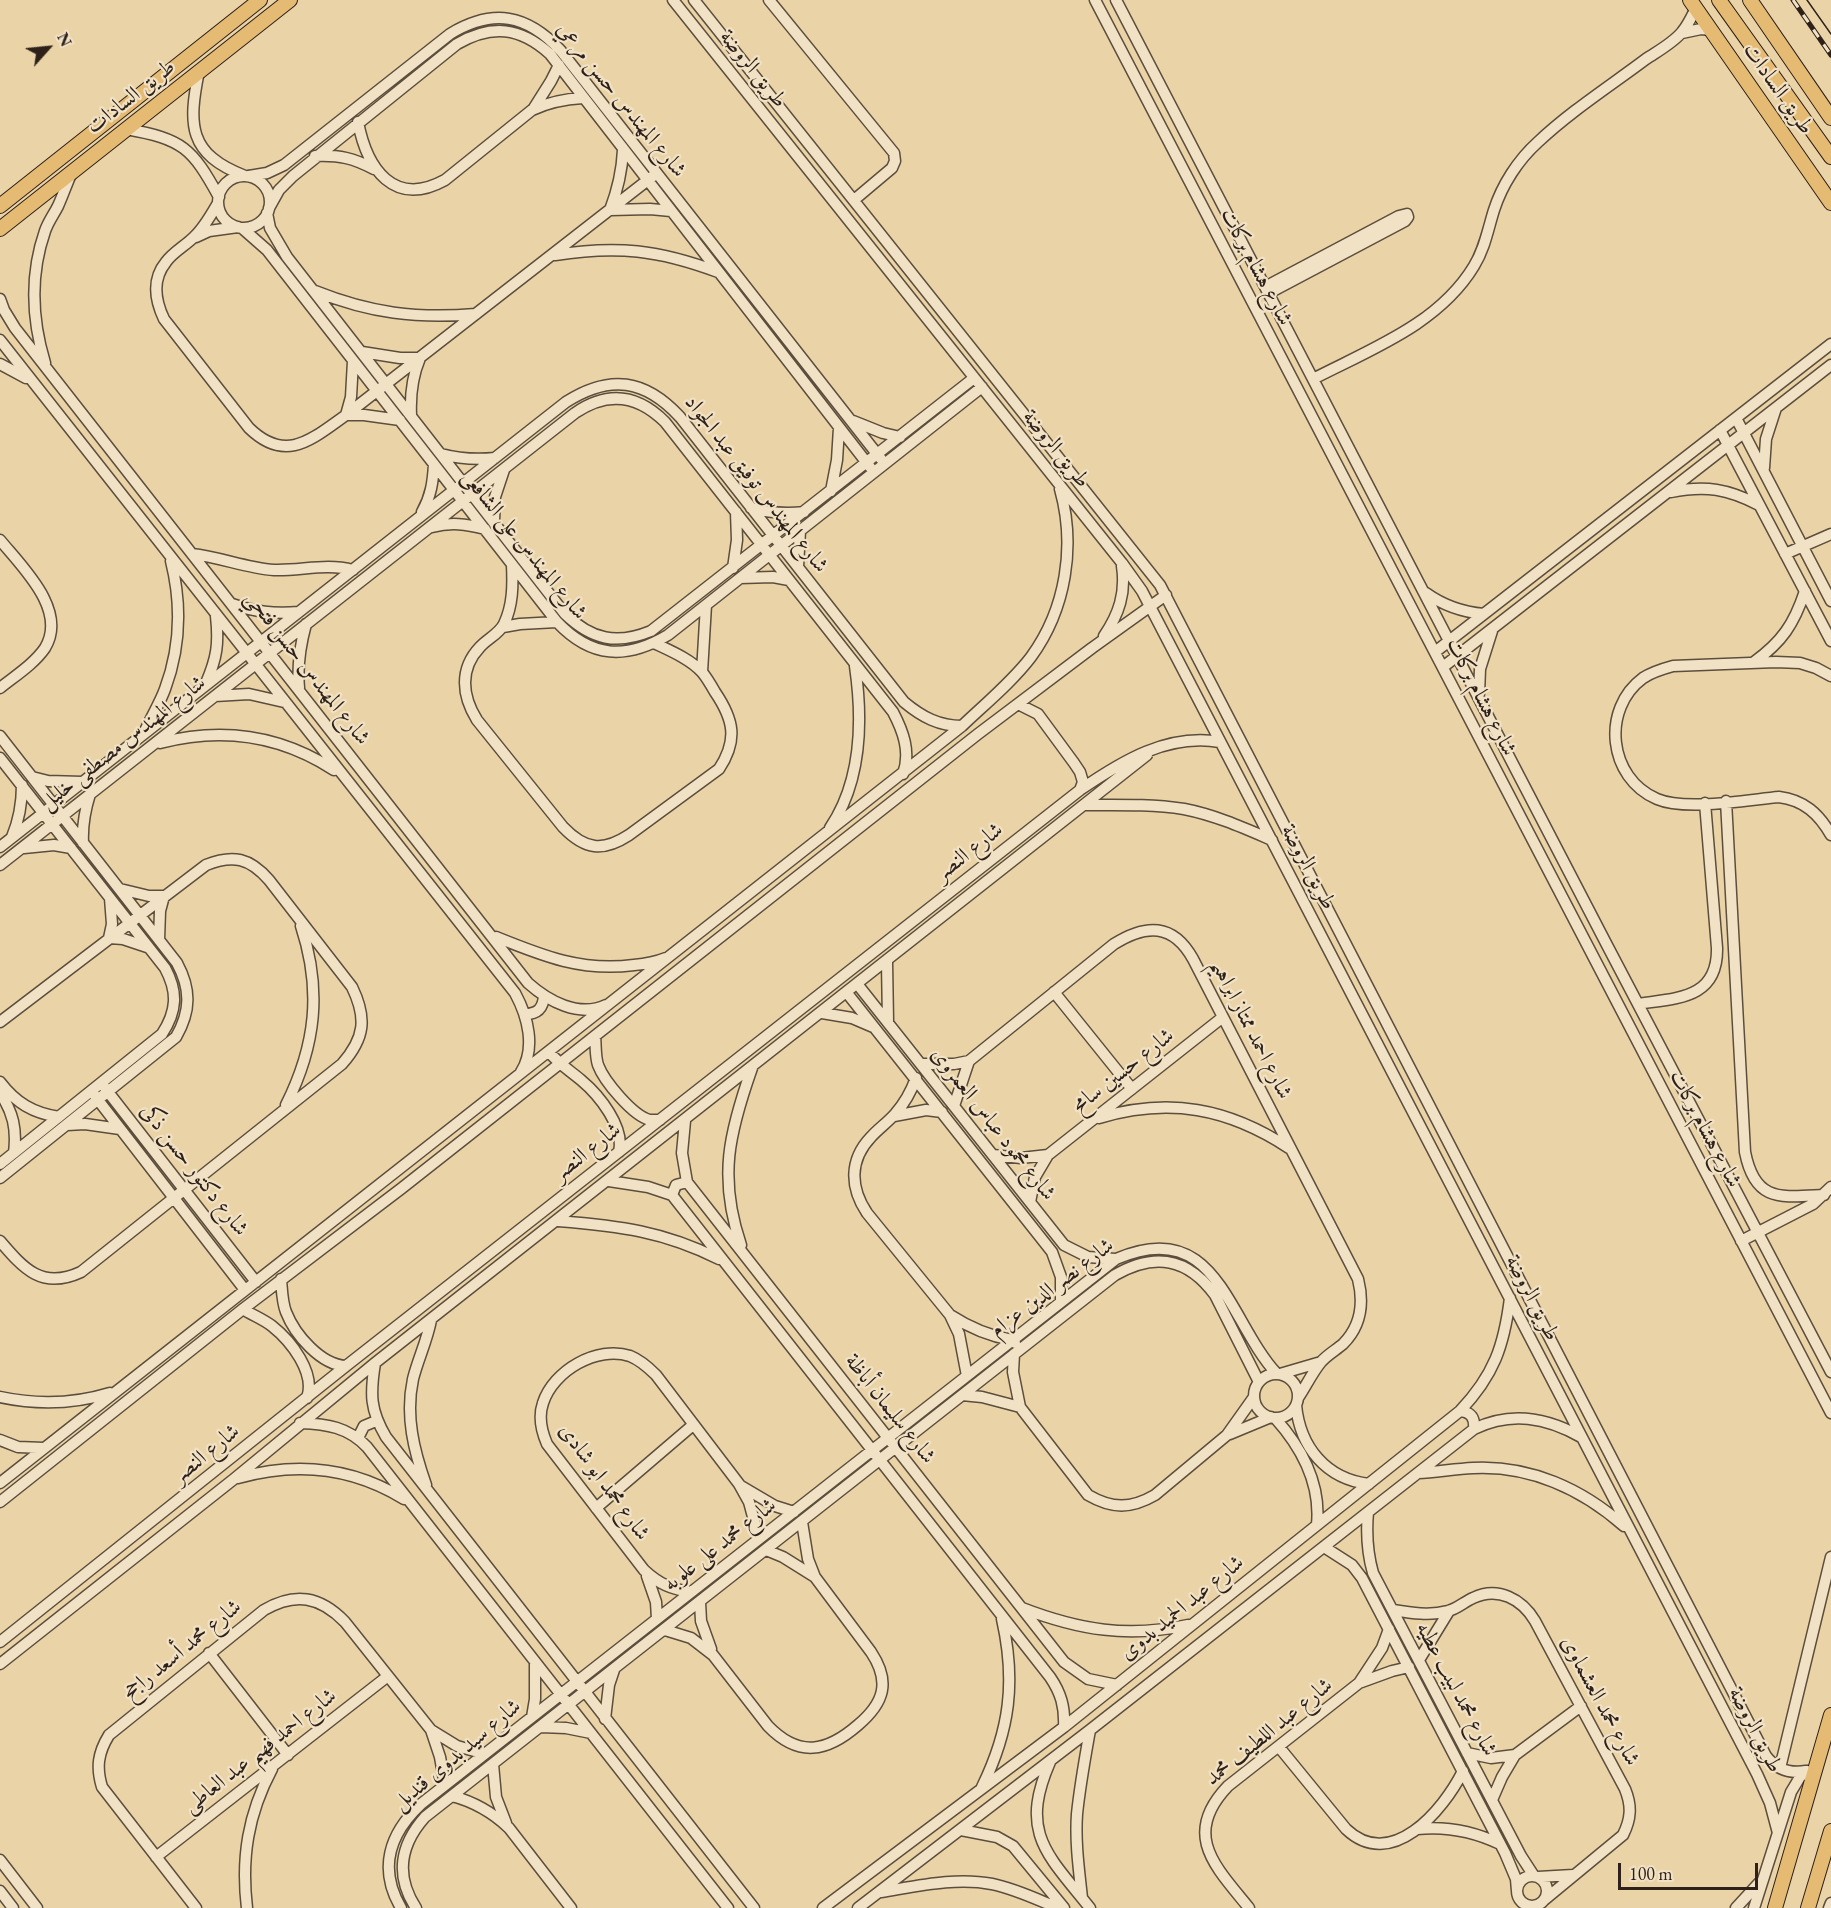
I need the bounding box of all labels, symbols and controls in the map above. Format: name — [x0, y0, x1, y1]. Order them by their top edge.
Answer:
street label: شارع المهندس حسن مرعي — [550, 17, 692, 183]
north arrow — [18, 18, 78, 78]
street label: طريق الروضة — [713, 25, 793, 113]
text: N — [52, 29, 77, 50]
street label: طريق السادات — [1737, 38, 1819, 140]
street label: طريق السادات — [81, 54, 181, 140]
street label: شارع هشام بركات — [1214, 204, 1298, 330]
street label: شارع المهندس توفيق عبد الجواد — [678, 390, 834, 578]
street label: طريق الروضة — [1016, 405, 1096, 493]
street label: شارع المهندس على الشافعى — [455, 465, 593, 625]
street label: شارع المهندس حسن فتحي — [239, 586, 375, 750]
street label: شارع هشام بركات — [1440, 634, 1522, 760]
street label: شارع المهندس مصطفى خليل — [35, 670, 211, 816]
street label: شارع النصر — [929, 817, 1009, 887]
street label: طريق الروضة — [1274, 820, 1342, 914]
street label: شارع احمد ممتاز ابراهيم — [1204, 954, 1298, 1104]
street label: شارع حسين سامح — [1067, 1023, 1179, 1119]
street label: شارع محمود عباس العمروى — [925, 1042, 1061, 1206]
street label: شارع هشام بركات — [1663, 1066, 1747, 1192]
street label: شارع دكتور حسن ذكى — [134, 1098, 254, 1242]
street label: شارع النصر — [547, 1117, 627, 1187]
street label: شارع نصر الدين عزام — [985, 1233, 1119, 1343]
street label: طريق الروضة — [1499, 1251, 1565, 1345]
street label: شارع سليمان أباظة — [839, 1349, 941, 1469]
street label: شارع محمد ابو شادى — [553, 1418, 655, 1546]
street label: شارع النصر — [167, 1419, 245, 1489]
street label: شارع محمد على علوبه — [658, 1493, 782, 1597]
street label: شارع عبد الحميد بدوى — [1115, 1550, 1249, 1666]
street label: شارع محمد أسعد راجح — [117, 1594, 247, 1706]
street label: شارع محمد لبيب عطيه — [1410, 1617, 1502, 1761]
street label: شارع محمد العشماوى — [1555, 1631, 1645, 1771]
street label: شارع عبد اللطيف محمد — [1200, 1672, 1338, 1792]
street label: شارع احمد فهيم عبد العاطى — [178, 1683, 342, 1819]
street label: طريق الروضة — [1722, 1683, 1788, 1777]
street label: شارع سيد بدوى قنديل — [387, 1693, 527, 1817]
scale bar — [1621, 1851, 1760, 1889]
text: 100 m — [1629, 1862, 1673, 1885]

